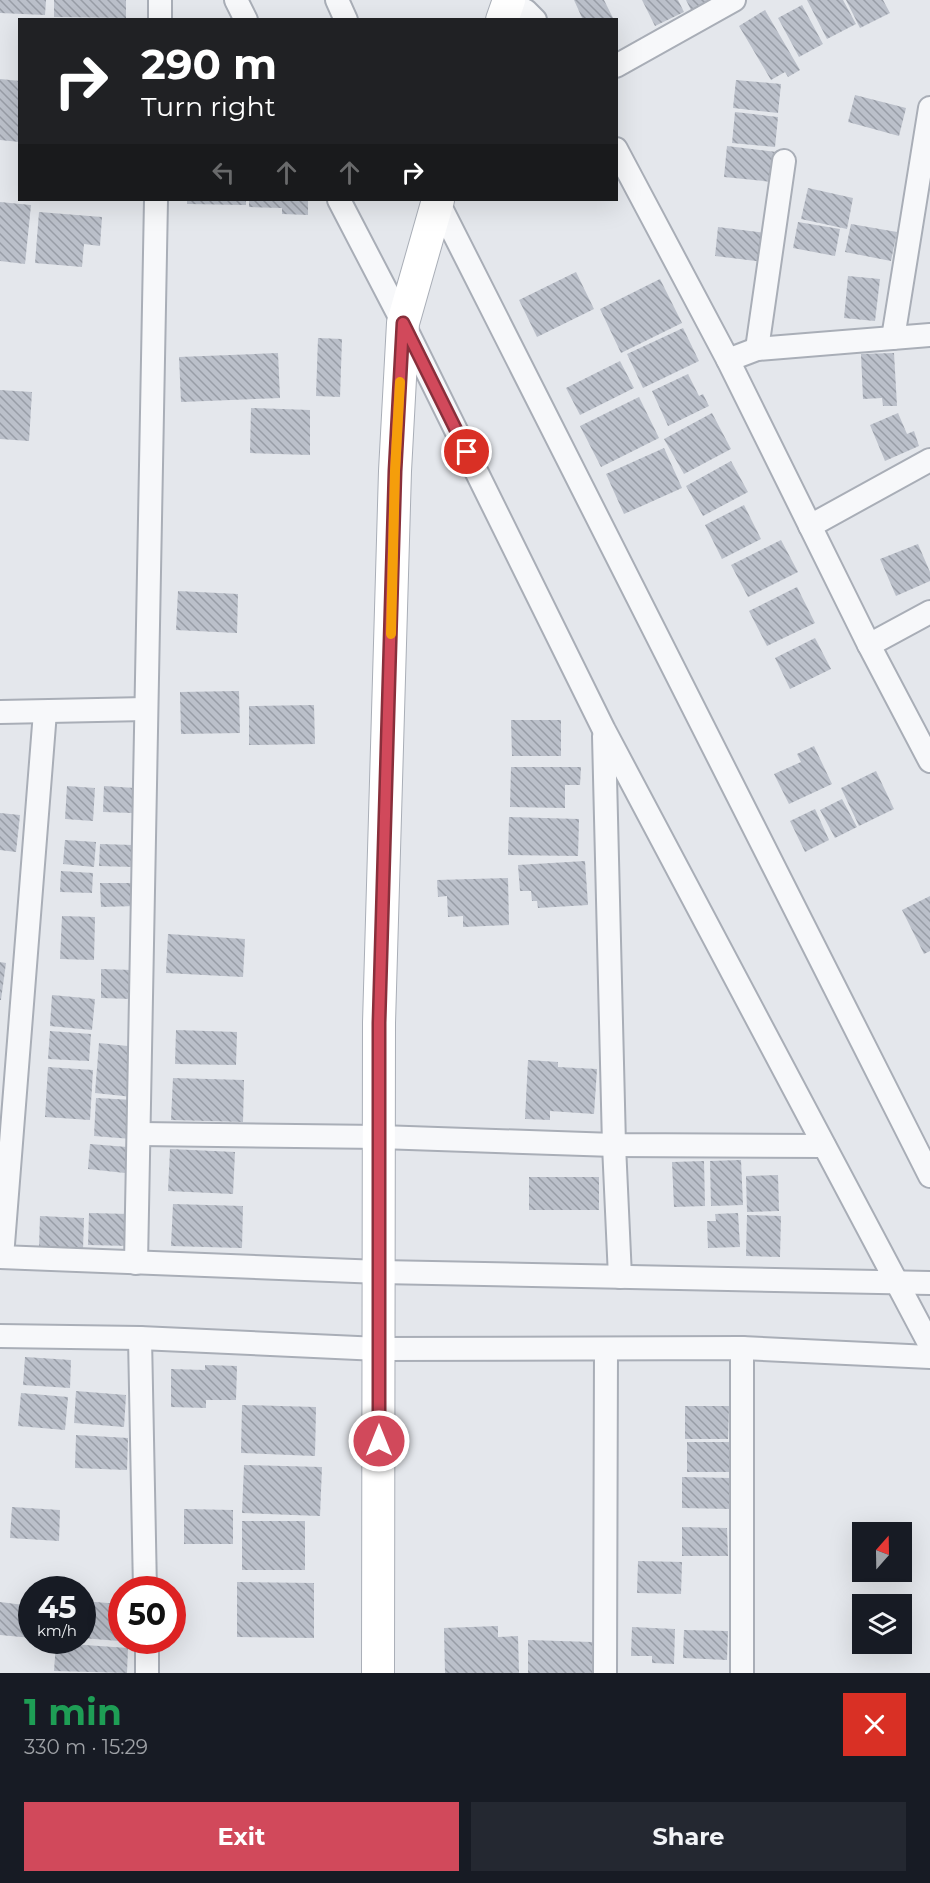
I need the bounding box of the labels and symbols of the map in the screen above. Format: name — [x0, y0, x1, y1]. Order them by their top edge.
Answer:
pin — [441, 426, 492, 477]
position arrow — [347, 1409, 411, 1473]
north arrow — [852, 1522, 912, 1582]
speed limit sign: 50 — [108, 1576, 186, 1654]

